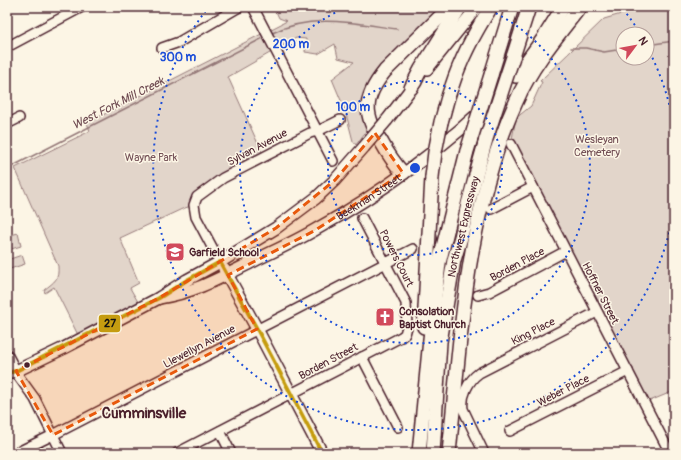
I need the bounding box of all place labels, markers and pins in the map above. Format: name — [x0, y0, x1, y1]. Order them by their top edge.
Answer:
centre of rings — [408, 161, 422, 175]
school or university icon: Garfield School — [164, 241, 186, 263]
place label: Garfield School — [189, 246, 260, 259]
place label: Consolation Baptist Church — [399, 305, 466, 331]
church icon: Consolation Baptist Church — [374, 306, 396, 328]
unlabelled marker — [22, 360, 32, 370]

